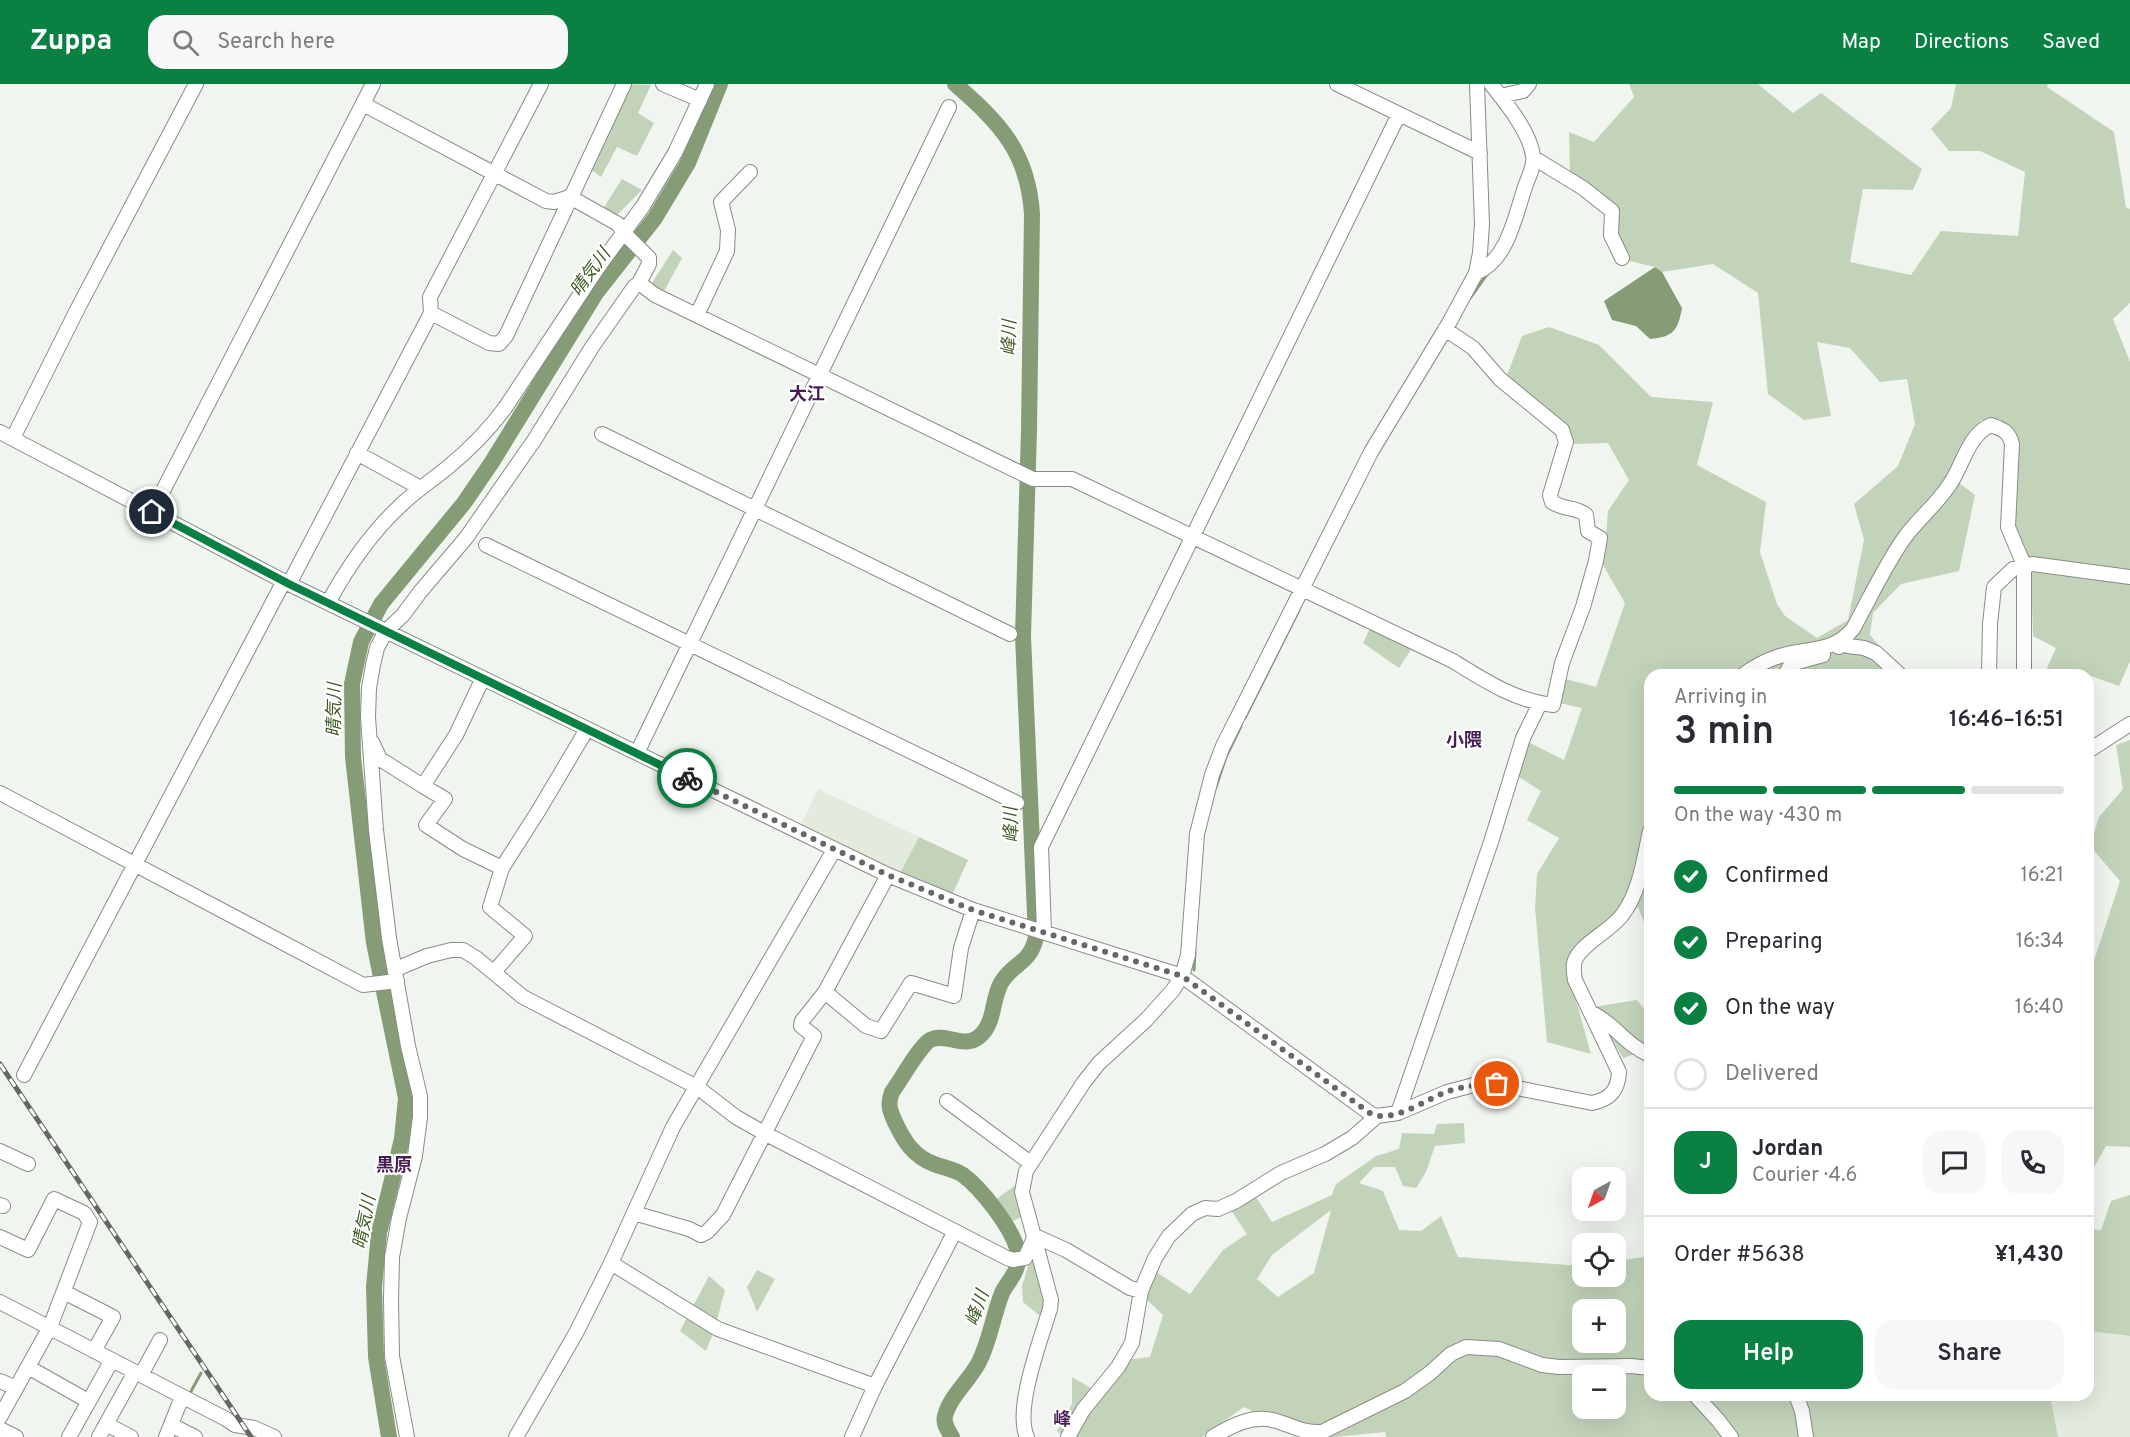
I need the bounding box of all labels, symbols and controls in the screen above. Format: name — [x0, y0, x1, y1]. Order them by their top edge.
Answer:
search box — [148, 15, 568, 69]
text: Zuppa — [30, 24, 112, 60]
icon: search — [169, 26, 202, 59]
text: Search here — [217, 29, 335, 56]
text: Map — [1841, 29, 1881, 56]
text: Directions — [1914, 29, 2009, 56]
text: Saved — [2042, 29, 2100, 56]
water label: 晴気川 — [566, 243, 618, 301]
water label: 峰川 — [999, 318, 1022, 356]
district label: 大江 — [789, 384, 825, 407]
pin — [126, 486, 177, 537]
icon: home — [135, 495, 168, 528]
water label: 晴気川 — [324, 681, 348, 737]
text: Arriving in — [1674, 685, 1767, 711]
text: 16:46–16:51 — [1949, 707, 2064, 734]
text: 3 min — [1674, 709, 1774, 758]
district label: 小隈 — [1446, 730, 1482, 753]
courier — [657, 748, 717, 808]
icon: bike — [671, 762, 704, 795]
text: On the way · 430 m — [1674, 803, 1842, 829]
water label: 峰川 — [1000, 805, 1025, 843]
icon: check — [1674, 860, 1707, 893]
text: Confirmed — [1725, 863, 1829, 890]
text: 16:21 — [2020, 863, 2064, 889]
icon: check — [1674, 926, 1707, 959]
text: Preparing — [1725, 929, 1823, 956]
text: 16:34 — [2016, 929, 2064, 955]
icon: check — [1674, 992, 1707, 1025]
text: On the way — [1725, 995, 1835, 1022]
text: 16:40 — [2015, 995, 2064, 1021]
pin — [1471, 1058, 1522, 1109]
text: Delivered — [1725, 1061, 1819, 1088]
icon: bag — [1480, 1067, 1513, 1100]
button: chat — [1923, 1131, 1986, 1194]
button: phone — [2001, 1131, 2064, 1194]
text: Jordan — [1752, 1136, 1823, 1163]
text: J — [1699, 1149, 1712, 1176]
district label: 黒原 — [376, 1155, 412, 1178]
text: Courier · 4.6 — [1752, 1163, 1857, 1189]
north arrow — [1572, 1167, 1626, 1221]
map controls — [1572, 1167, 1626, 1419]
water label: 晴気川 — [349, 1192, 382, 1251]
button: locate — [1572, 1233, 1626, 1287]
text: Order #5638 — [1674, 1242, 1805, 1269]
text: ¥1,430 — [1995, 1242, 2064, 1269]
water label: 峰川 — [962, 1286, 996, 1329]
button: + — [1572, 1299, 1626, 1353]
button: Help — [1674, 1320, 1863, 1389]
button: Share — [1875, 1320, 2064, 1389]
button: − — [1572, 1365, 1626, 1419]
district label: 峰 — [1053, 1409, 1071, 1432]

